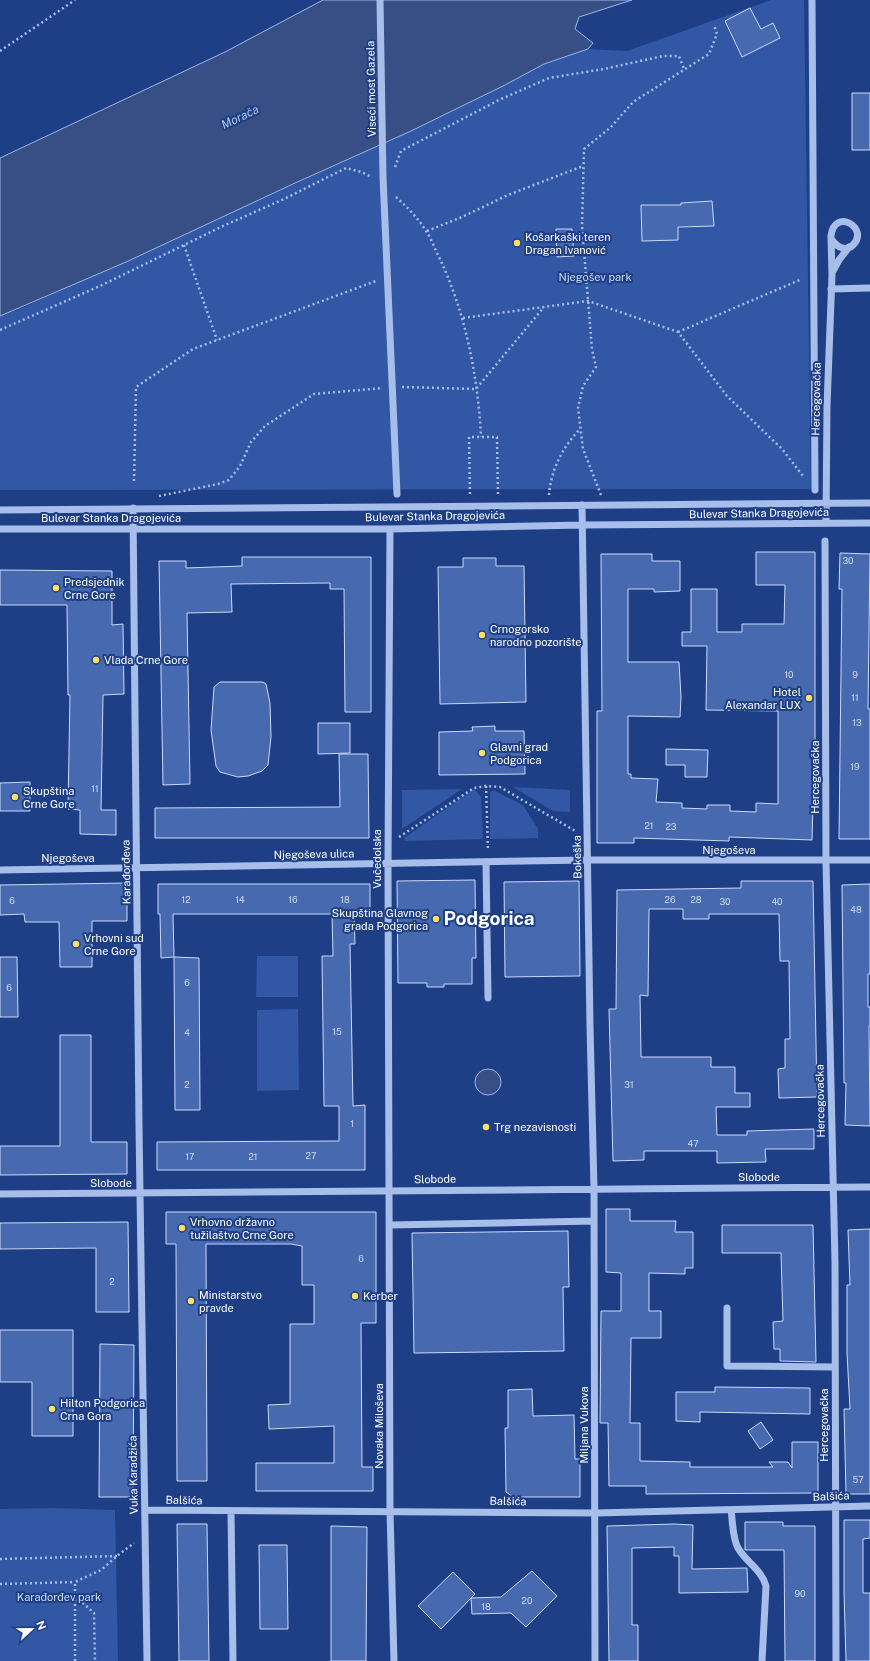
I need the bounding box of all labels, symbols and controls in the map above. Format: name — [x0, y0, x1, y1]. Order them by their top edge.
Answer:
street label: Viseći most Gazela — [364, 41, 378, 137]
water label: Morača — [219, 102, 261, 132]
place label: Košarkaški teren Dragan Ivanović — [525, 231, 611, 256]
marker: Košarkaški teren Dragan Ivanović — [512, 238, 522, 248]
park label: Njegošev park — [558, 271, 632, 283]
street label: Hercegovačka — [809, 362, 823, 436]
street label: Bulevar Stanka Dragojevića — [689, 506, 829, 520]
street label: Bulevar Stanka Dragojevića — [365, 509, 505, 523]
street label: Bulevar Stanka Dragojevića — [41, 512, 181, 524]
house number: 30 — [842, 555, 854, 566]
place label: Predsjednik Crne Gore — [64, 576, 125, 601]
marker: Predsjednik Crne Gore — [51, 583, 61, 593]
place label: Crnogorsko narodno pozorište — [490, 623, 582, 648]
marker: Crnogorsko narodno pozorište — [477, 630, 487, 640]
place label: Vlada Crne Gore — [104, 654, 188, 666]
marker: Vlada Crne Gore — [91, 655, 101, 665]
house number: 10 — [784, 669, 794, 680]
house number: 9 — [852, 669, 858, 680]
place label: Hotel Alexandar LUX — [725, 686, 801, 711]
house number: 11 — [851, 692, 859, 703]
marker: Hotel Alexandar LUX — [804, 693, 814, 703]
house number: 13 — [852, 717, 862, 728]
street label: Hercegovačka — [809, 740, 821, 814]
place label: Glavni grad Podgorica — [490, 741, 548, 766]
marker: Glavni grad Podgorica — [477, 748, 487, 758]
house number: 19 — [850, 761, 860, 772]
house number: 11 — [91, 783, 99, 794]
place label: Skupština Crne Gore — [23, 785, 75, 810]
marker: Skupština Crne Gore — [10, 792, 20, 802]
house number: 21 — [644, 820, 654, 831]
house number: 23 — [665, 821, 677, 832]
street label: Vučedolska — [371, 829, 383, 889]
street label: Bokeška — [571, 835, 583, 879]
street label: Karađorđeva — [119, 840, 133, 904]
street label: Njegoševa — [702, 844, 756, 856]
street label: Njegoševa ulica — [274, 847, 354, 861]
street label: Njegoševa — [41, 852, 95, 864]
house number: 12 — [181, 894, 191, 905]
house number: 14 — [235, 894, 245, 905]
house number: 16 — [288, 894, 298, 905]
house number: 18 — [340, 894, 350, 905]
house number: 26 — [665, 894, 676, 905]
house number: 28 — [690, 894, 702, 905]
house number: 6 — [9, 895, 15, 906]
house number: 30 — [719, 896, 731, 907]
house number: 40 — [771, 896, 783, 907]
house number: 48 — [850, 904, 862, 915]
place label: Skupština Glavnog grada Podgorica — [332, 907, 428, 932]
district label: Podgorica — [443, 907, 535, 929]
marker: Skupština Glavnog grada Podgorica — [431, 914, 441, 924]
place label: Vrhovni sud Crne Gore — [84, 932, 144, 957]
marker: Vrhovni sud Crne Gore — [71, 939, 81, 949]
house number: 6 — [184, 977, 190, 988]
house number: 6 — [6, 982, 12, 993]
house number: 15 — [332, 1026, 342, 1037]
house number: 4 — [184, 1027, 190, 1038]
street label: Hercegovačka — [813, 1064, 827, 1138]
house number: 2 — [184, 1079, 190, 1090]
house number: 31 — [624, 1079, 634, 1090]
house number: 1 — [350, 1118, 354, 1129]
place label: Trg nezavisnosti — [494, 1121, 576, 1133]
marker: Trg nezavisnosti — [481, 1122, 491, 1132]
house number: 47 — [687, 1138, 699, 1149]
house number: 27 — [306, 1150, 316, 1161]
house number: 17 — [185, 1151, 195, 1162]
house number: 21 — [248, 1151, 258, 1162]
street label: Slobode — [738, 1171, 780, 1183]
street label: Slobode — [414, 1173, 456, 1185]
street label: Slobode — [90, 1177, 132, 1189]
place label: Vrhovno državno tužilaštvo Crne Gore — [190, 1216, 294, 1241]
marker: Vrhovno državno tužilaštvo Crne Gore — [177, 1223, 187, 1233]
house number: 6 — [358, 1253, 364, 1264]
house number: 2 — [109, 1276, 115, 1287]
place label: Ministarstvo pravde — [199, 1289, 262, 1314]
place label: Kerber — [363, 1290, 398, 1302]
marker: Kerber — [350, 1291, 360, 1301]
marker: Ministarstvo pravde — [186, 1296, 196, 1306]
street label: Novaka Miloševa — [373, 1383, 385, 1469]
street label: Miljana Vukova — [578, 1386, 590, 1464]
street label: Hercegovačka — [818, 1388, 830, 1462]
place label: Hilton Podgorica Crna Gora — [60, 1397, 145, 1422]
marker: Hilton Podgorica Crna Gora — [47, 1404, 57, 1414]
street label: Vuka Karadžića — [126, 1435, 140, 1515]
house number: 57 — [852, 1474, 864, 1485]
street label: Balšića — [812, 1489, 850, 1503]
street label: Balšića — [165, 1494, 203, 1506]
street label: Balšića — [489, 1495, 527, 1507]
house number: 90 — [794, 1588, 806, 1599]
park label: Karađorđev park — [17, 1591, 101, 1603]
house number: 20 — [522, 1595, 533, 1606]
house number: 18 — [481, 1601, 491, 1612]
north arrow — [12, 1609, 52, 1649]
text: N — [34, 1619, 48, 1631]

